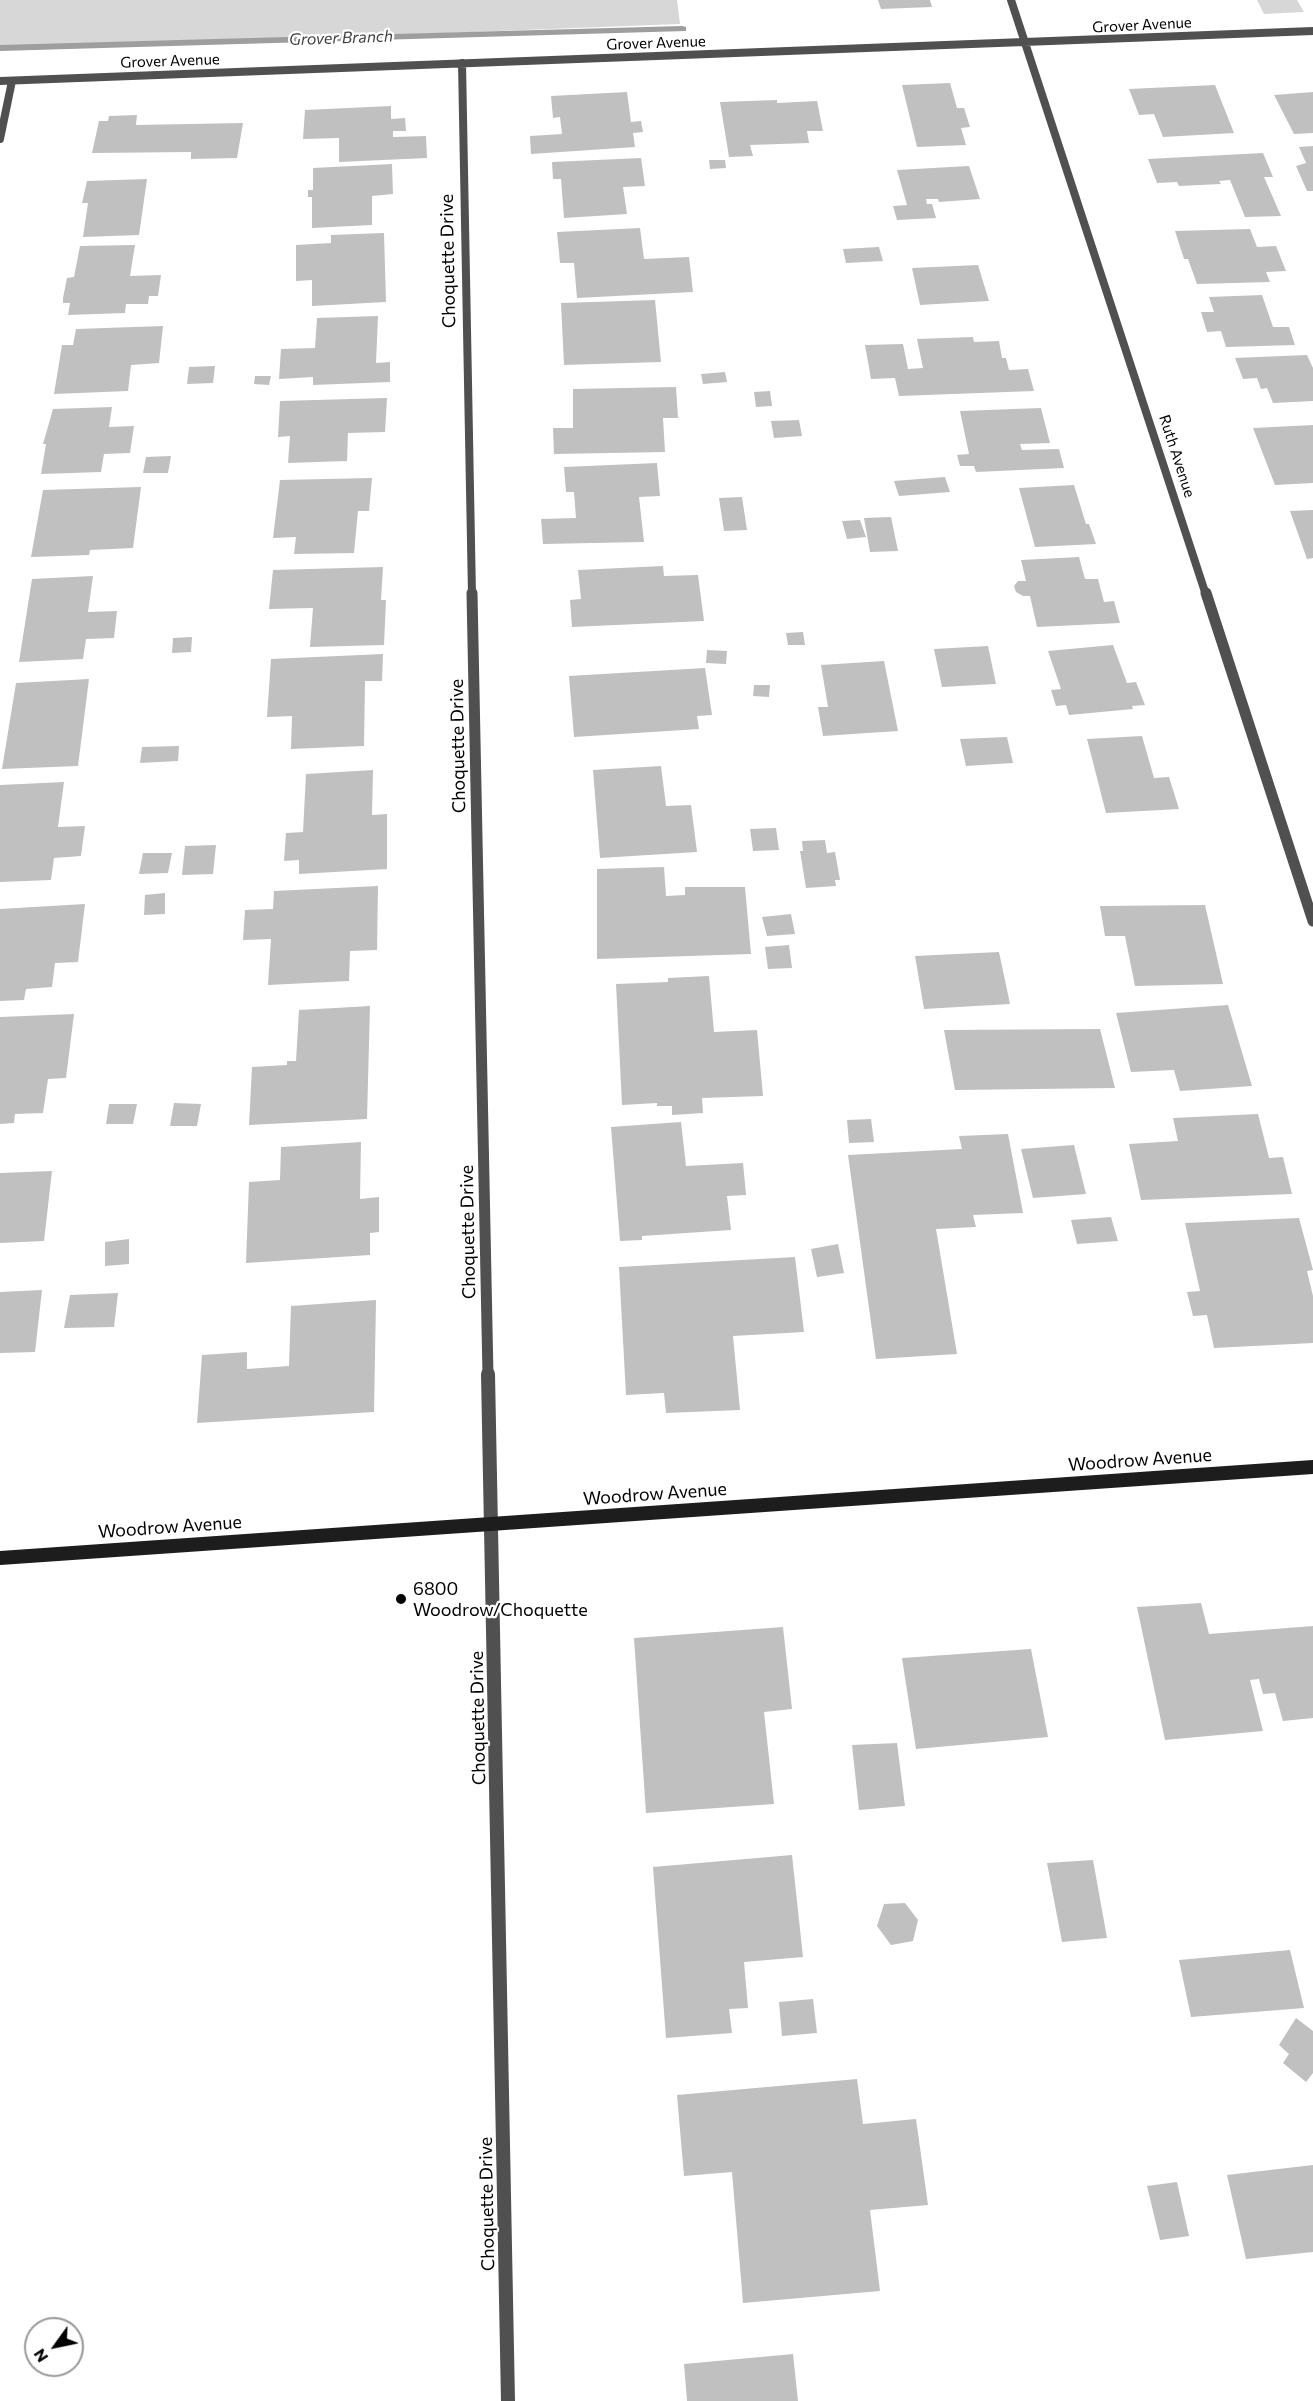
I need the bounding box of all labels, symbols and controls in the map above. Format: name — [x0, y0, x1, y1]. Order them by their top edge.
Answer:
street label: Grover Avenue — [1092, 13, 1192, 37]
water label: Grover Branch — [289, 27, 393, 49]
street label: Grover Avenue — [606, 32, 706, 54]
street label: Grover Avenue — [120, 50, 220, 72]
street label: Choquette Drive — [436, 194, 460, 328]
street label: Ruth Avenue — [1155, 412, 1199, 500]
street label: Choquette Drive — [446, 679, 470, 813]
street label: Choquette Drive — [456, 1165, 480, 1299]
street label: Woodrow Avenue — [1067, 1444, 1213, 1476]
street label: Woodrow Avenue — [582, 1478, 728, 1510]
street label: Woodrow Avenue — [97, 1511, 243, 1543]
place label: 6800 Woodrow/Choquette — [413, 1578, 588, 1620]
marker: 6800 Woodrow/Choquette — [394, 1592, 408, 1606]
street label: Choquette Drive — [466, 1651, 490, 1785]
street label: Choquette Drive — [475, 2137, 499, 2271]
north arrow — [24, 2317, 84, 2377]
text: N — [29, 2346, 51, 2366]

